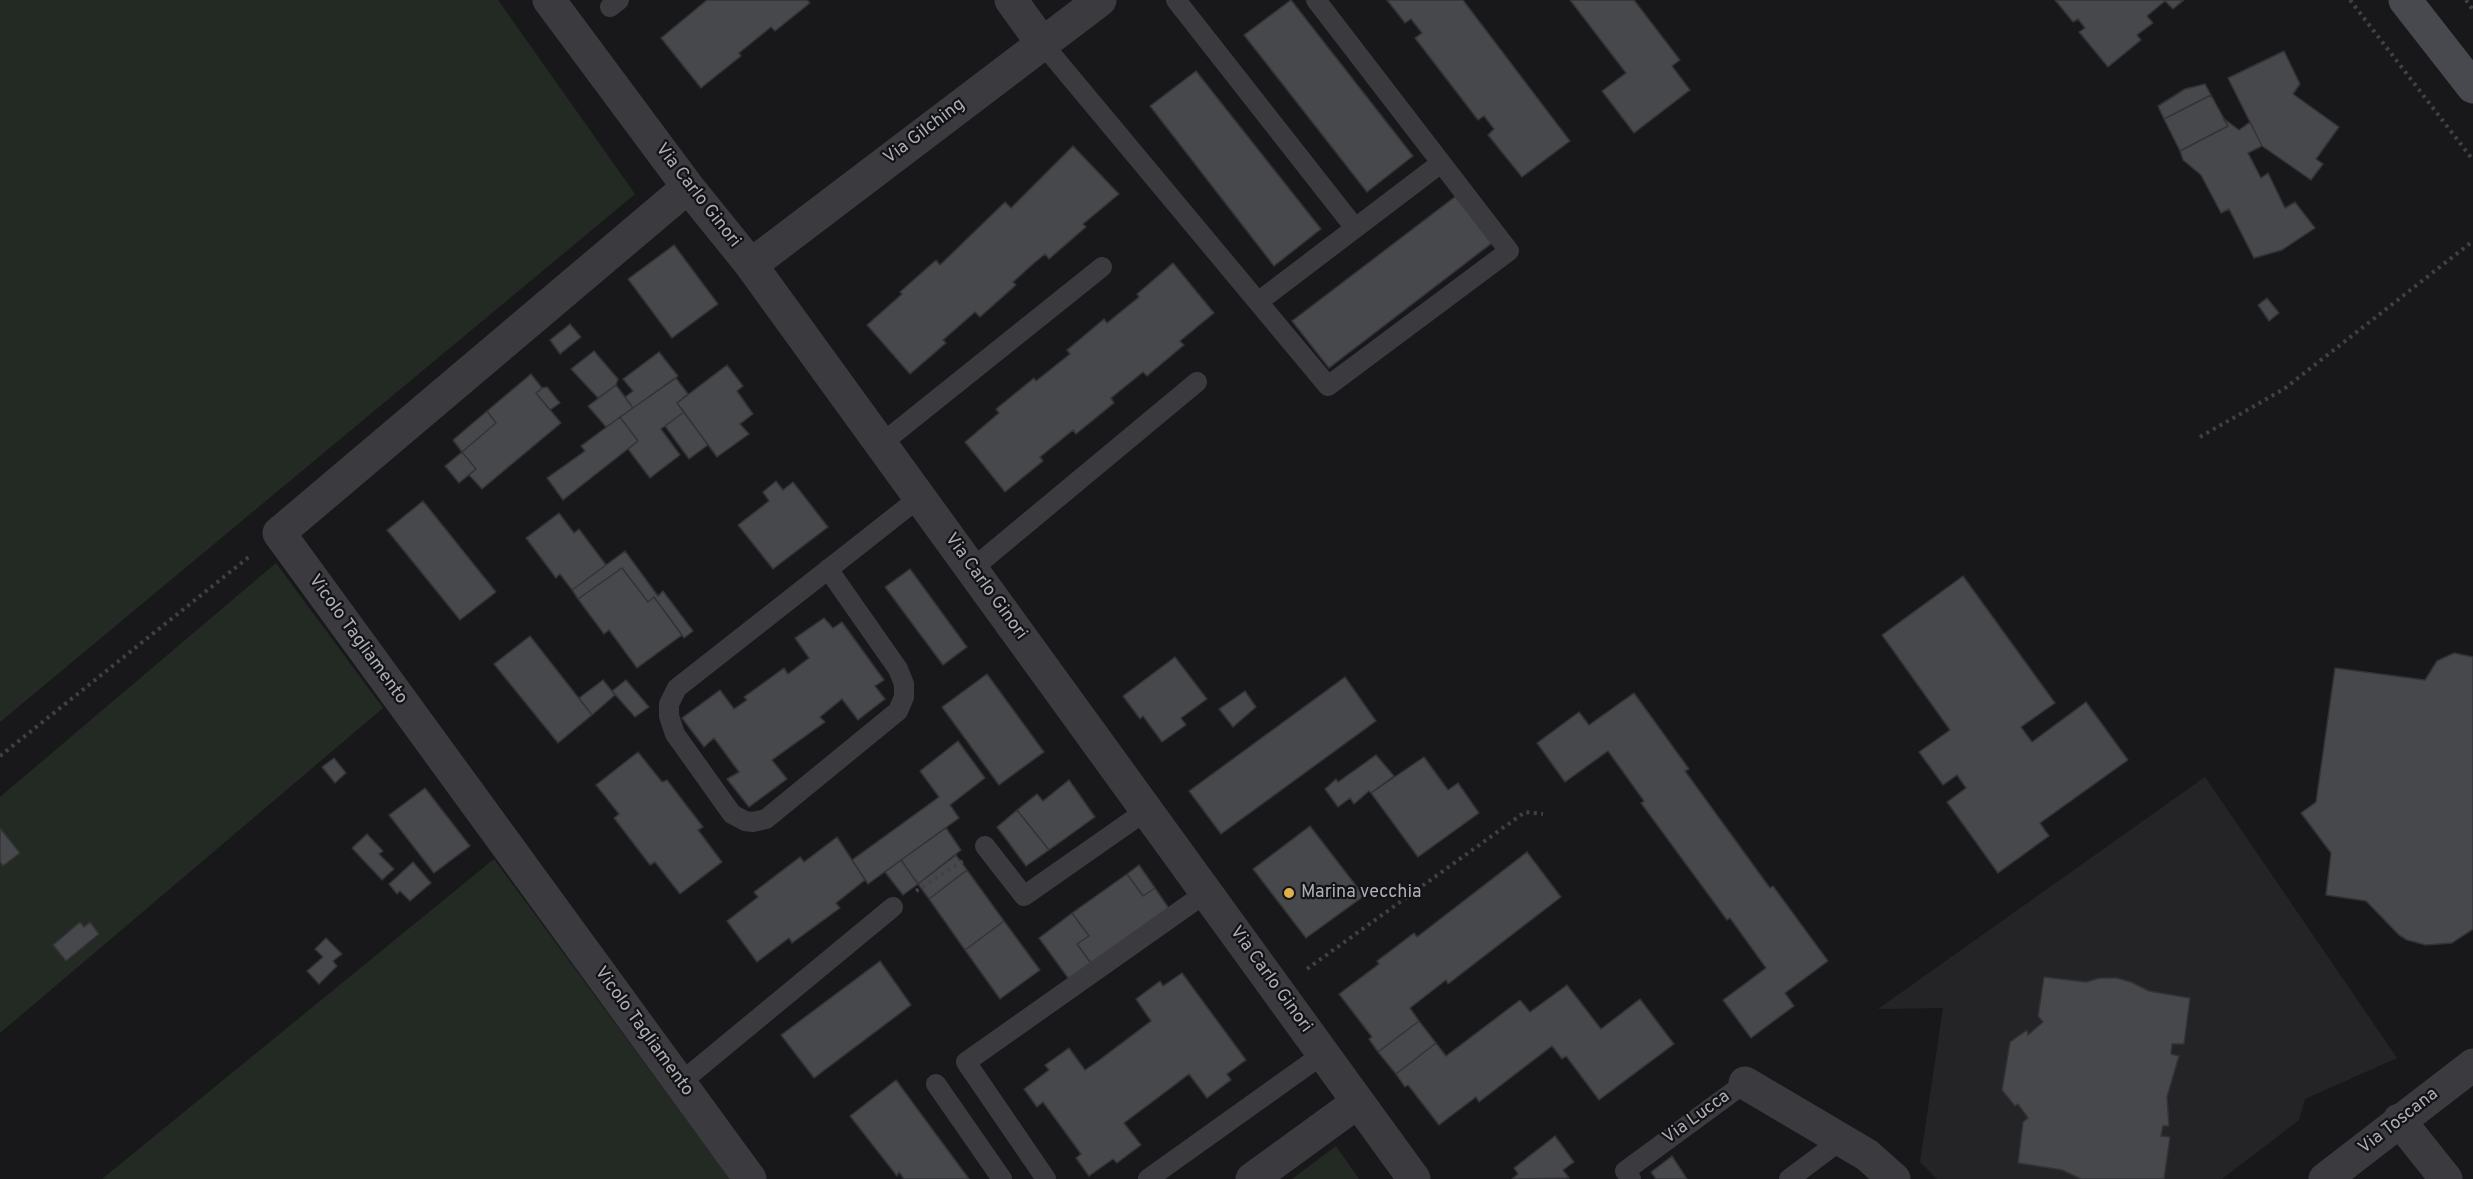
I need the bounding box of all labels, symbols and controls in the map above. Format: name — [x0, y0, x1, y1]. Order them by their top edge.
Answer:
street label: Via Gilching — [880, 95, 970, 169]
street label: Via Carlo Ginori — [650, 140, 744, 252]
street label: Via Carlo Ginori — [939, 530, 1031, 644]
street label: Vicolo Tagliamento — [303, 571, 411, 709]
place label: Marina vecchia — [1301, 882, 1421, 904]
marker: Marina vecchia — [1282, 886, 1296, 900]
street label: Via Carlo Ginori — [1224, 923, 1316, 1037]
street label: Vicolo Tagliamento — [589, 963, 697, 1101]
street label: Via Toscana — [2355, 1084, 2443, 1160]
street label: Via Lucca — [1659, 1086, 1735, 1150]

